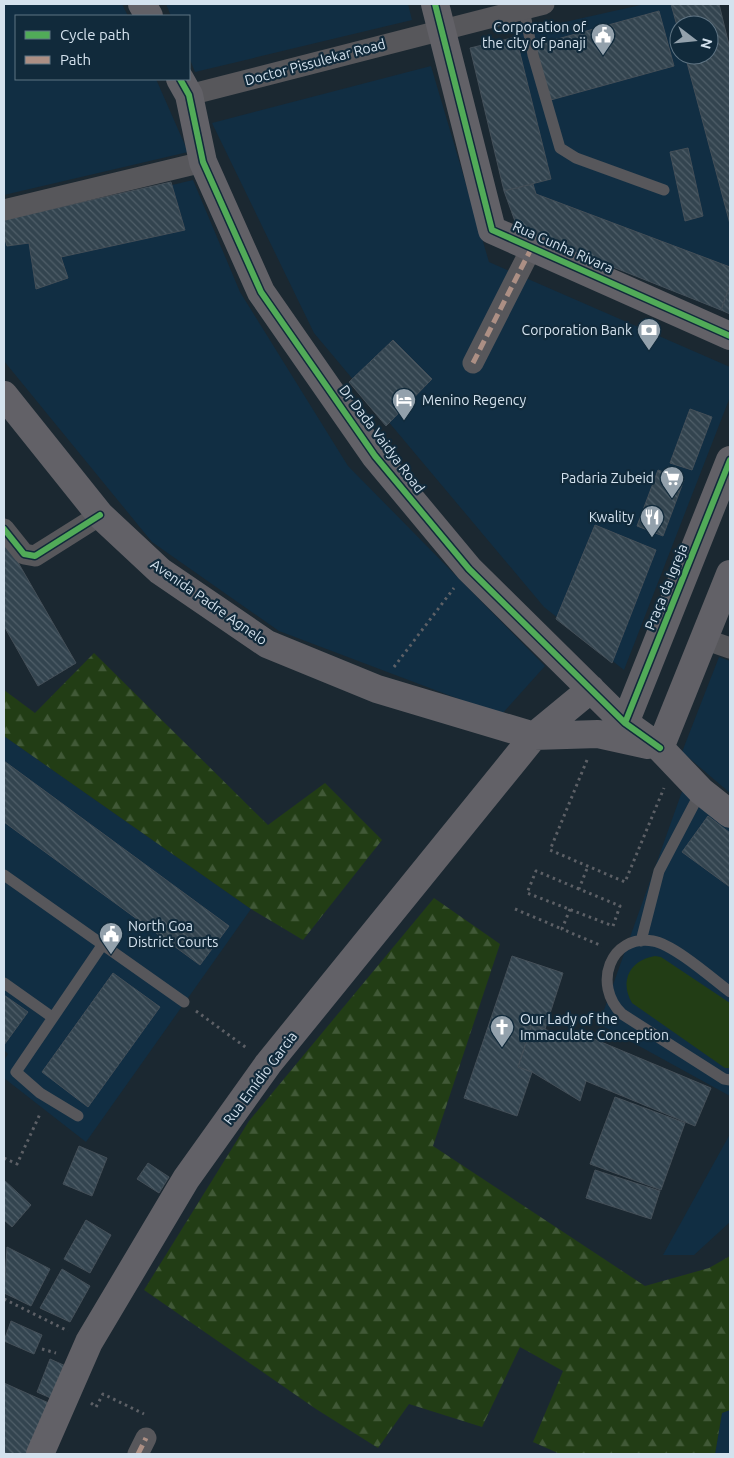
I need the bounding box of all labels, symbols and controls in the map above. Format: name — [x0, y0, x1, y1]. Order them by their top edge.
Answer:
legend — [15, 15, 190, 80]
north arrow — [669, 15, 719, 65]
place label: Corporation of the city of panaji — [482, 19, 587, 51]
public building icon: Corporation of the city of panaji — [590, 22, 616, 56]
text: Cycle path — [60, 26, 130, 43]
street label: Doctor Pissulekar Road — [243, 35, 387, 89]
text: N — [697, 36, 716, 51]
text: Path — [60, 51, 91, 68]
street label: Rua Cunha Rivara — [510, 218, 616, 276]
bank icon: Corporation Bank — [636, 317, 662, 351]
place label: Corporation Bank — [522, 322, 632, 338]
street label: Dr Dada Vaidya Road — [336, 382, 428, 496]
hotel icon: Menino Regency — [391, 387, 417, 421]
place label: Menino Regency — [422, 392, 527, 408]
supermarket icon: Padaria Zubeid — [659, 465, 685, 499]
place label: Padaria Zubeid — [561, 470, 654, 486]
restaurant icon: Kwality — [639, 504, 665, 538]
place label: Kwality — [589, 509, 634, 525]
street label: Praça da Igreja — [641, 542, 691, 632]
street label: Avenida Padre Agnelo — [148, 556, 270, 648]
place label: North Goa District Courts — [128, 918, 218, 950]
public building icon: North Goa District Courts — [98, 921, 124, 955]
place label: Our Lady of the Immaculate Conception — [520, 1011, 669, 1043]
church icon: Our Lady of the Immaculate Conception — [489, 1014, 515, 1048]
street label: Rua Emídio Garcia — [220, 1028, 300, 1128]

